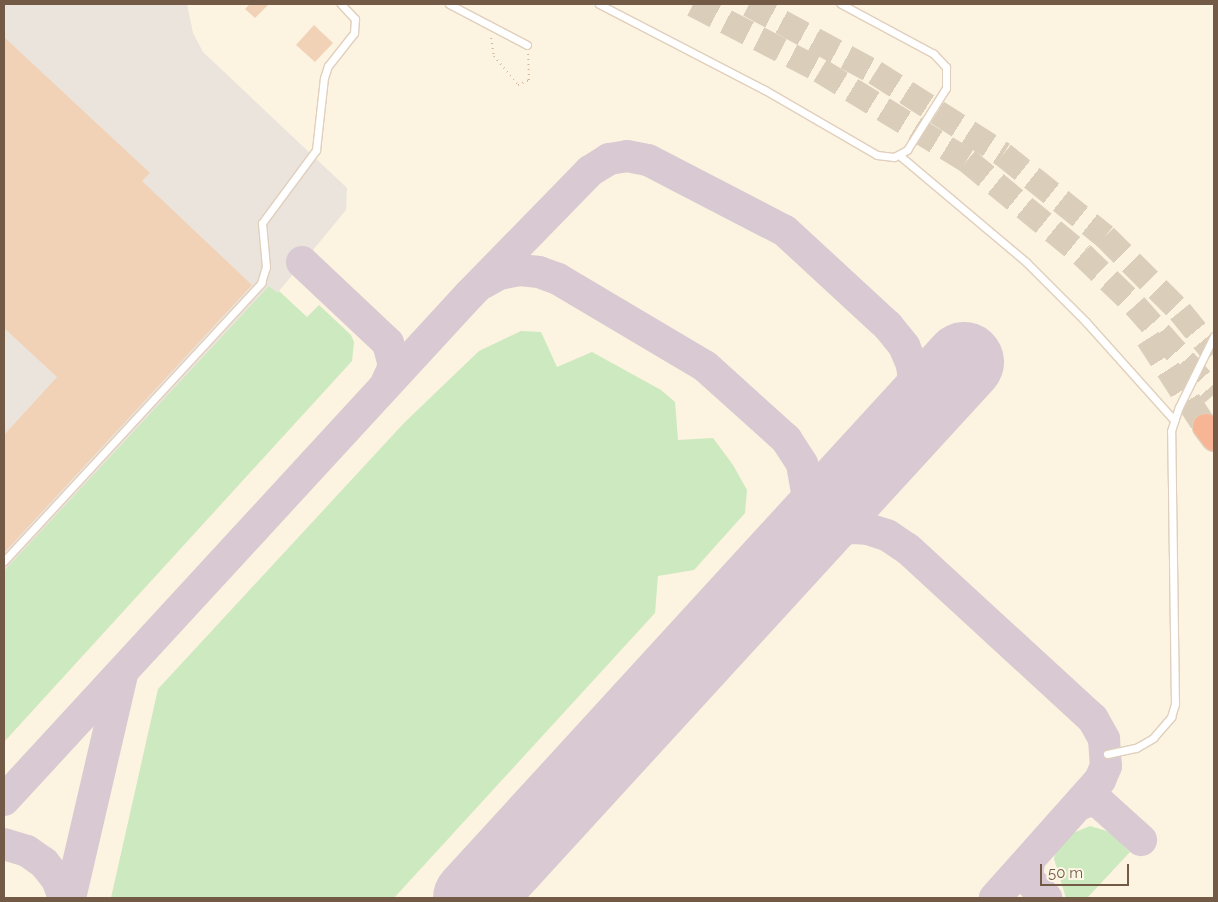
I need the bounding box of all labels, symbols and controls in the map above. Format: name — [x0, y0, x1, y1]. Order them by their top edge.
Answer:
scale bar — [1043, 854, 1132, 886]
text: 50 m — [1048, 864, 1083, 882]

